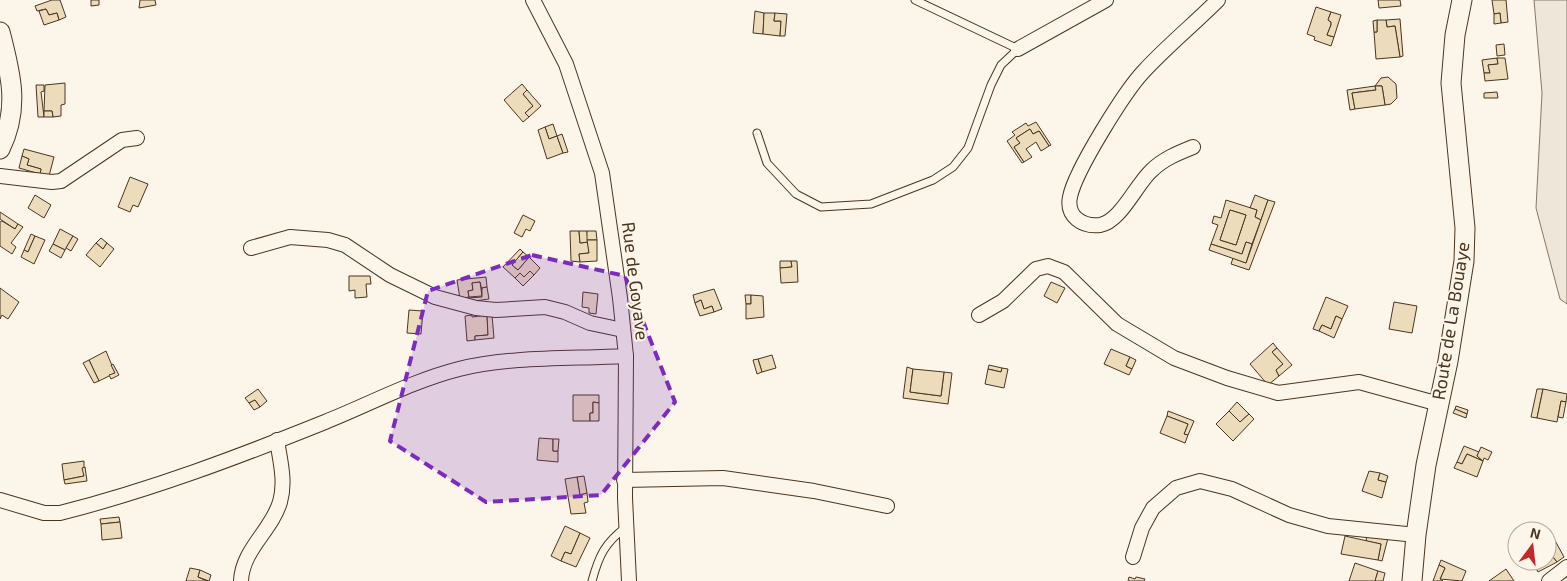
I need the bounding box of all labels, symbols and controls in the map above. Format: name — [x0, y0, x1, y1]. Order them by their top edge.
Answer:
street label: Rue de Goyave — [618, 221, 654, 341]
street label: Route de La Bouaye — [1427, 240, 1473, 401]
north arrow — [1507, 521, 1557, 571]
text: N — [1528, 523, 1543, 542]

